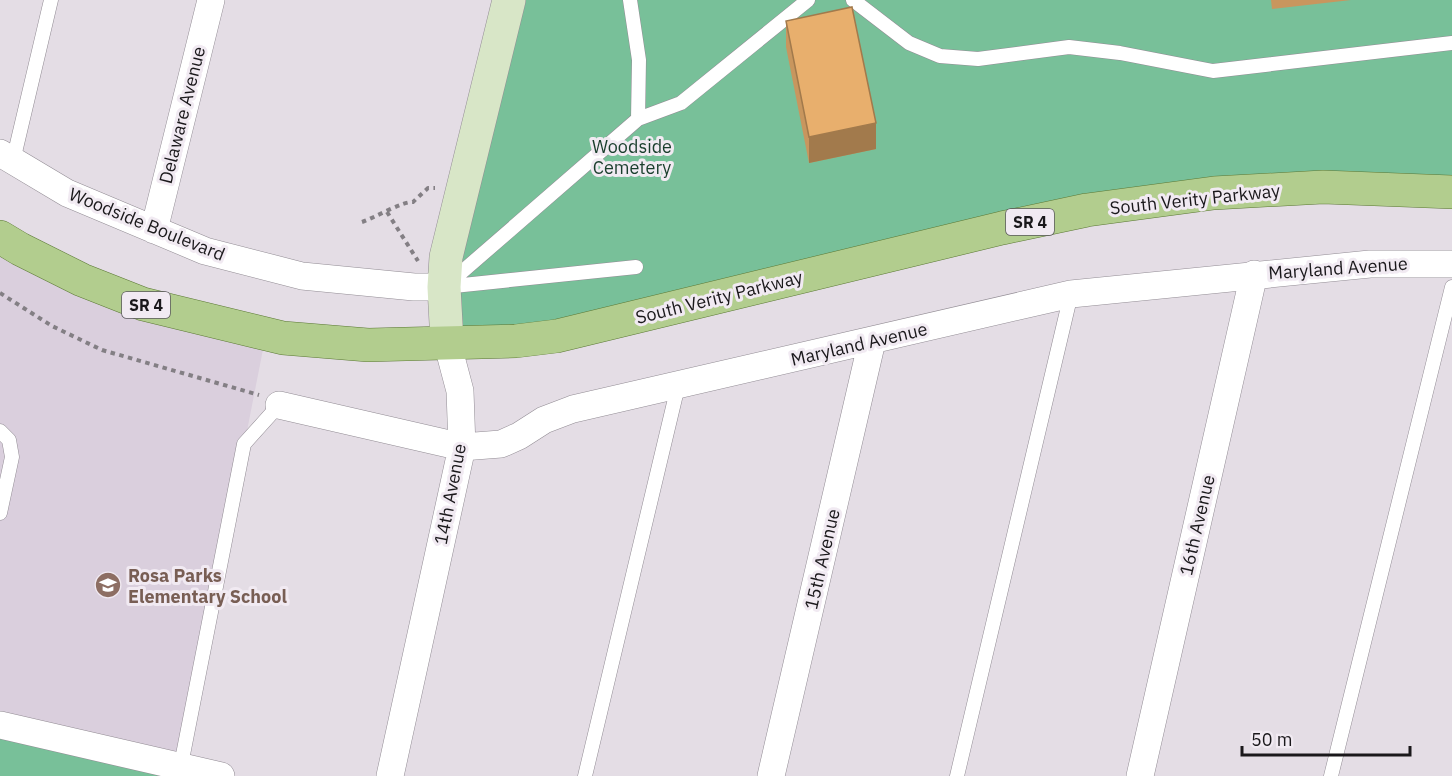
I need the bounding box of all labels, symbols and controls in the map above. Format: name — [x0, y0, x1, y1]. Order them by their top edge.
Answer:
street label: Delaware Avenue — [154, 44, 210, 186]
park label: Woodside Cemetery — [592, 135, 672, 179]
street label: South Verity Parkway — [1109, 179, 1281, 219]
street label: Woodside Boulevard — [66, 182, 228, 266]
road number: SR 4 — [1006, 209, 1054, 235]
street label: Maryland Avenue — [1268, 252, 1409, 284]
street label: South Verity Parkway — [633, 265, 805, 329]
road number: SR 4 — [122, 292, 170, 318]
street label: Maryland Avenue — [788, 317, 930, 371]
street label: 14th Avenue — [429, 441, 471, 547]
street label: 16th Avenue — [1174, 472, 1220, 578]
street label: 15th Avenue — [799, 506, 845, 612]
place label: Rosa Parks Elementary School — [128, 564, 287, 608]
school or university icon: Rosa Parks Elementary School — [93, 570, 123, 600]
scale bar — [1242, 719, 1410, 757]
text: 50 m — [1251, 728, 1293, 751]

